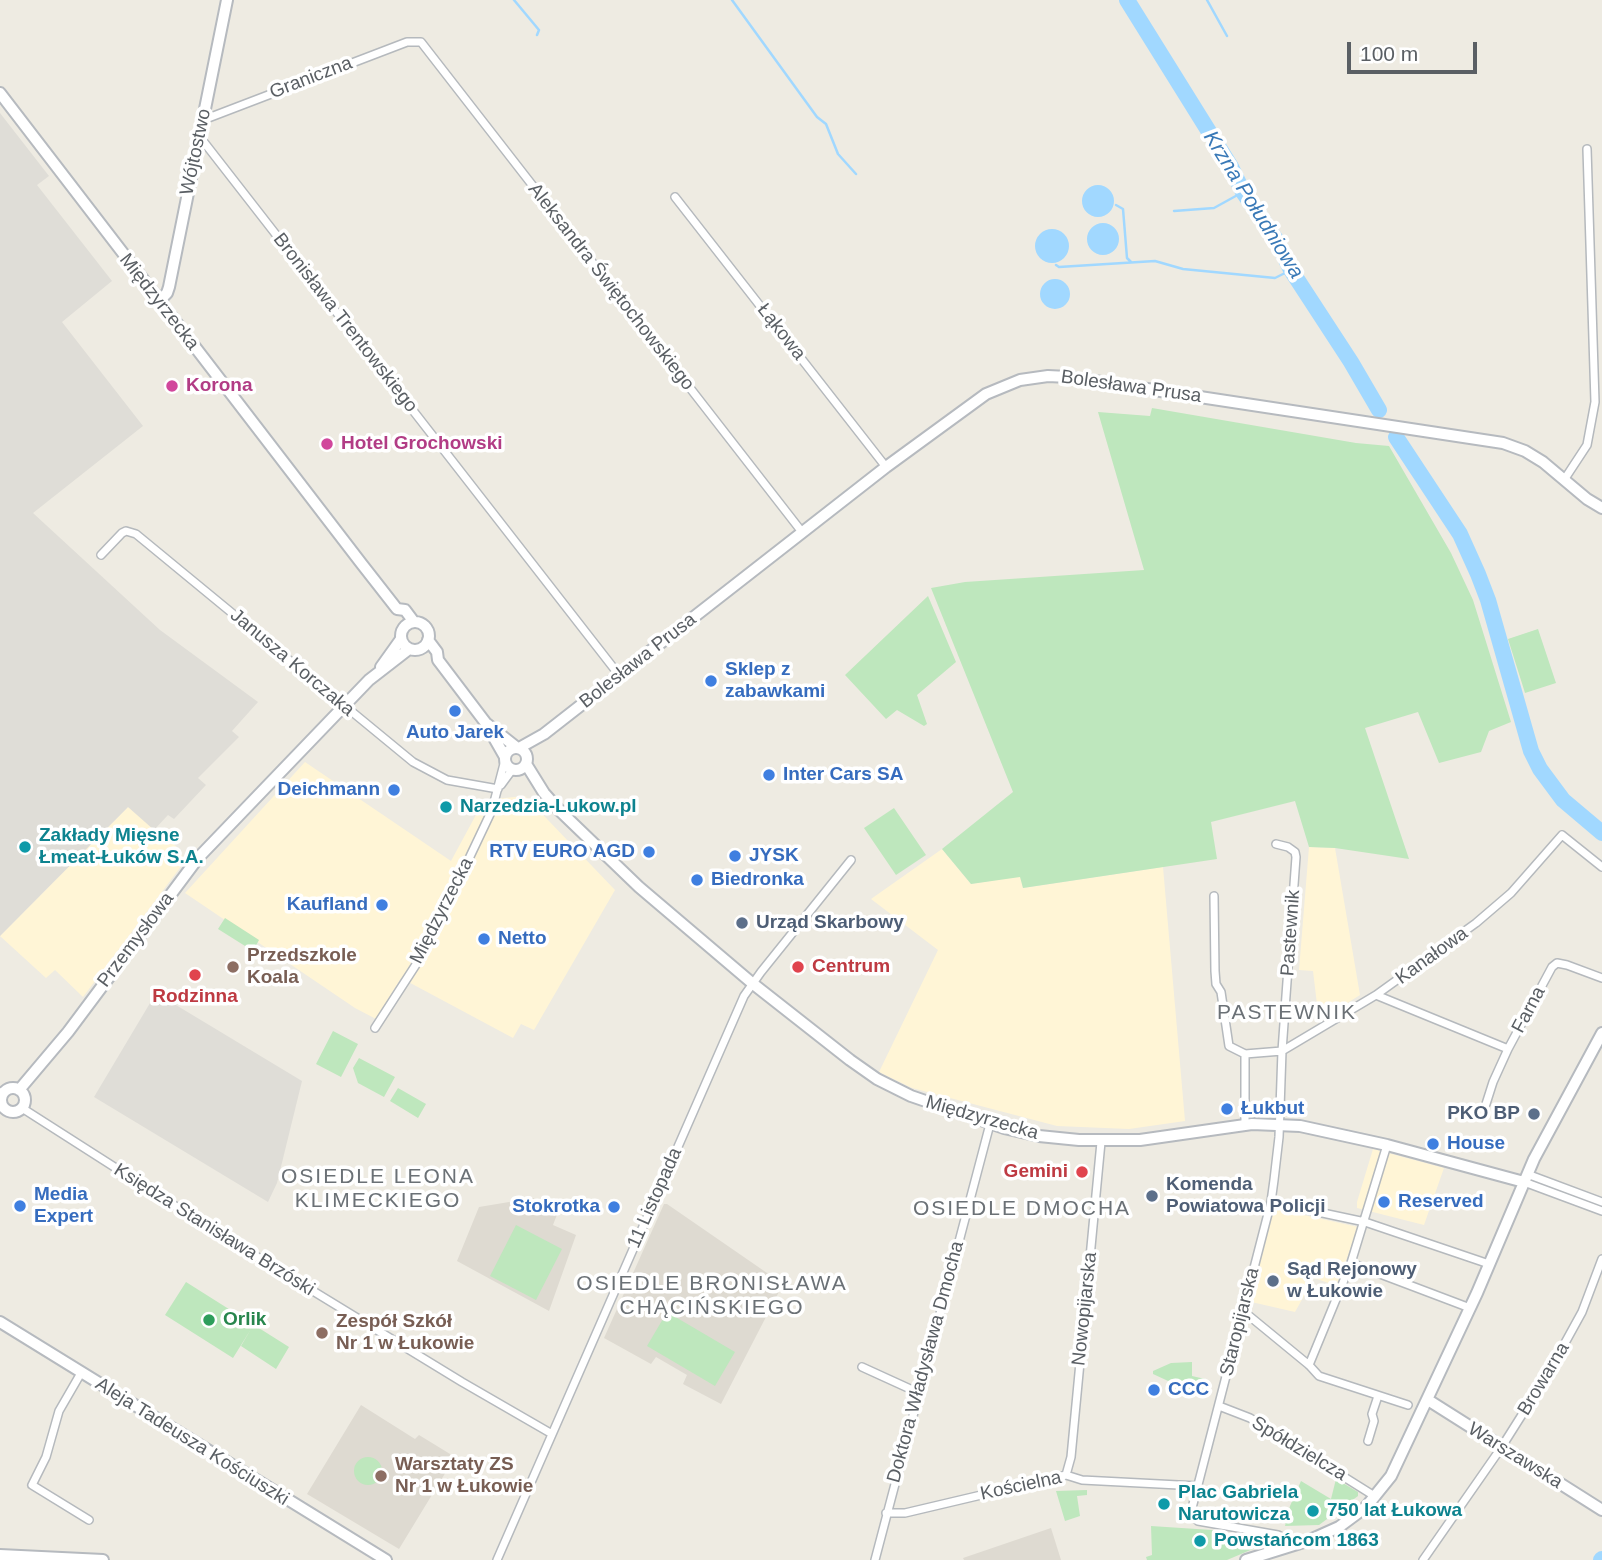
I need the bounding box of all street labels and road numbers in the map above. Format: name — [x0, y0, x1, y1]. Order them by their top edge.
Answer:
street label: Graniczna — [266, 52, 356, 104]
street label: Wójtostwo — [176, 107, 216, 197]
street label: Aleksandra Świętochowskiego — [523, 179, 699, 395]
street label: Bronisława Trentowskiego — [268, 229, 422, 417]
street label: Międzyrzecka — [114, 249, 204, 355]
street label: Łąkowa — [752, 299, 810, 365]
street label: Bolesława Prusa — [1059, 366, 1203, 408]
street label: Janusza Korczaka — [225, 604, 359, 722]
street label: Bolesława Prusa — [575, 608, 701, 714]
street label: Międzyrzecka — [405, 854, 479, 968]
street label: Przemysłowa — [93, 888, 179, 992]
street label: Pastewnik — [1277, 889, 1305, 977]
street label: Kanałowa — [1392, 922, 1472, 990]
street label: Farna — [1507, 983, 1551, 1037]
street label: Międzyrzecka — [923, 1091, 1041, 1145]
street label: 11 Listopada — [623, 1144, 687, 1252]
street label: Księdza Stanisława Brzóski — [109, 1159, 319, 1301]
street label: Doktora Władysława Dmocha — [883, 1239, 969, 1485]
street label: Nowopijarska — [1068, 1251, 1102, 1367]
street label: Staropijarska — [1216, 1265, 1264, 1379]
street label: Browarna — [1513, 1338, 1575, 1420]
street label: Aleja Tadeusza Kościuszki — [91, 1373, 293, 1511]
street label: Spółdzielcza — [1247, 1412, 1351, 1486]
street label: Warszawska — [1464, 1418, 1566, 1494]
street label: Kościelna — [978, 1466, 1064, 1506]

